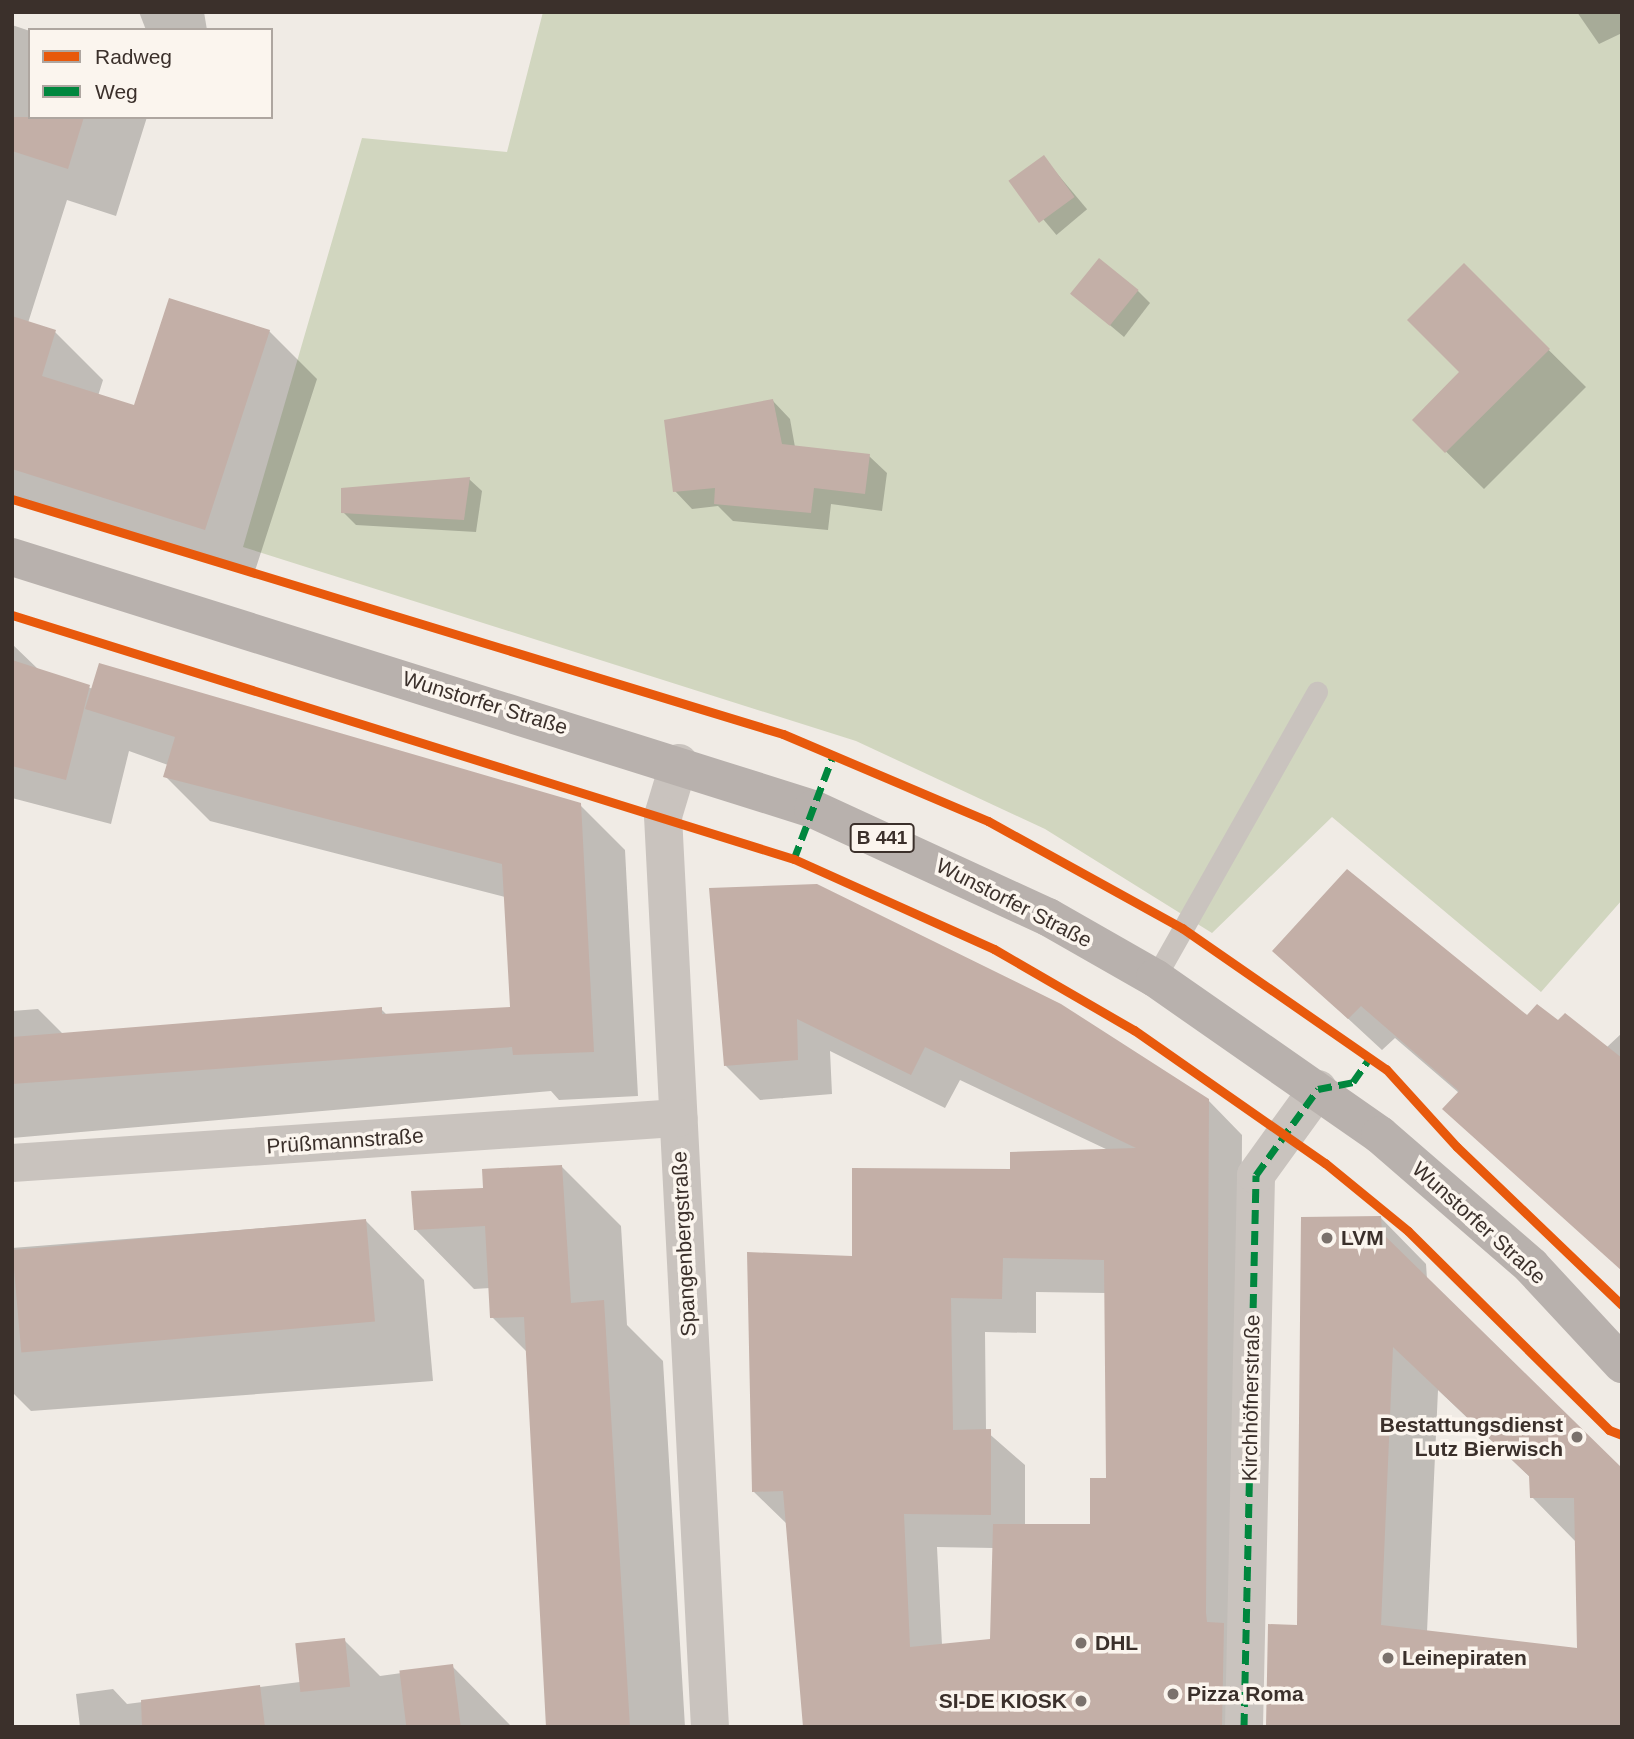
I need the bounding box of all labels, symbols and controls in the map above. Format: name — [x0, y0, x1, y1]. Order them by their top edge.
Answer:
legend — [28, 28, 273, 119]
text: Radweg — [95, 45, 172, 68]
text: Weg — [95, 80, 138, 103]
street label: Wunstorfer Straße — [399, 666, 571, 740]
road number: B 441 — [849, 822, 915, 853]
street label: Wunstorfer Straße — [932, 853, 1096, 953]
street label: Prüßmannstraße — [266, 1123, 424, 1159]
street label: Spangenbergstraße — [667, 1151, 701, 1337]
street label: Wunstorfer Straße — [1407, 1156, 1551, 1290]
place label: LVM — [1341, 1225, 1384, 1251]
marker: LVM — [1319, 1230, 1335, 1246]
street label: Kirchhöfnerstraße — [1237, 1314, 1265, 1482]
place label: Bestattungsdienst Lutz Bierwisch — [1380, 1412, 1563, 1462]
marker: Bestattungsdienst Lutz Bierwisch — [1569, 1429, 1585, 1445]
place label: DHL — [1095, 1630, 1138, 1656]
marker: DHL — [1073, 1635, 1089, 1651]
place label: Leinepiraten — [1402, 1645, 1527, 1671]
marker: Leinepiraten — [1380, 1650, 1396, 1666]
place label: Pizza Roma — [1187, 1681, 1304, 1707]
marker: Pizza Roma — [1165, 1686, 1181, 1702]
place label: SI-DE KIOSK — [939, 1688, 1067, 1714]
marker: SI-DE KIOSK — [1073, 1693, 1089, 1709]

